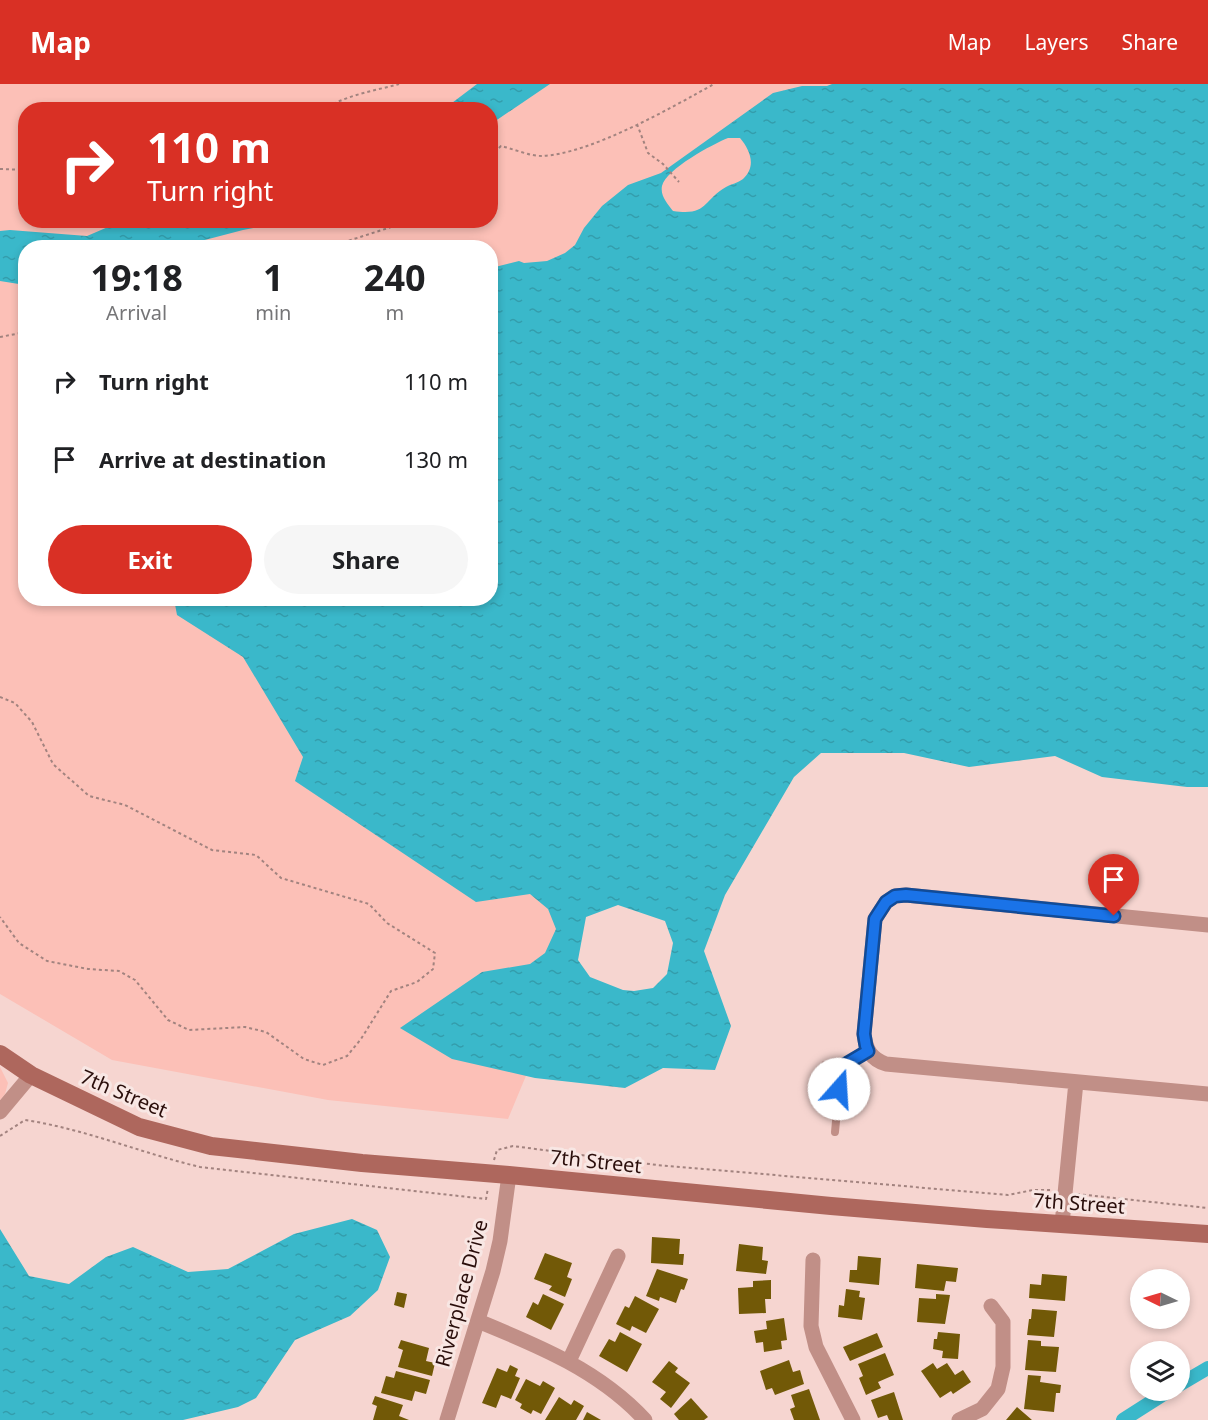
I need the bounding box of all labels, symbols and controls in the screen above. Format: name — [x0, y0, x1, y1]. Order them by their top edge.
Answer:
text: Map — [30, 23, 91, 61]
text: Map — [948, 28, 992, 56]
text: Layers — [1025, 28, 1089, 56]
text: Share — [1122, 28, 1178, 56]
text: 110 m — [147, 118, 271, 175]
icon: right — [48, 126, 126, 204]
text: Turn right — [147, 172, 273, 209]
text: 19:18 — [90, 253, 183, 302]
text: 1 — [263, 253, 284, 302]
text: 240 — [364, 253, 426, 302]
text: Arrival — [106, 299, 167, 326]
text: min — [255, 299, 291, 326]
text: m — [385, 299, 404, 326]
icon: right — [48, 365, 81, 398]
text: Turn right — [99, 366, 209, 396]
text: 110 m — [404, 366, 468, 396]
icon: arrive — [48, 443, 81, 476]
text: Arrive at destination — [99, 444, 326, 474]
text: 130 m — [404, 444, 468, 474]
button: Exit — [48, 525, 252, 594]
button: Share — [264, 525, 468, 594]
pin — [1088, 854, 1139, 916]
icon: arrive — [1097, 863, 1130, 896]
position arrow — [807, 1057, 871, 1121]
street label: 7th Street — [76, 1063, 172, 1123]
street label: 7th Street — [549, 1143, 643, 1179]
street label: 7th Street — [1032, 1186, 1126, 1220]
street label: Riverplace Drive — [428, 1216, 494, 1370]
north arrow — [1130, 1269, 1190, 1329]
map controls — [1130, 1269, 1190, 1401]
button: layers — [1130, 1341, 1190, 1401]

